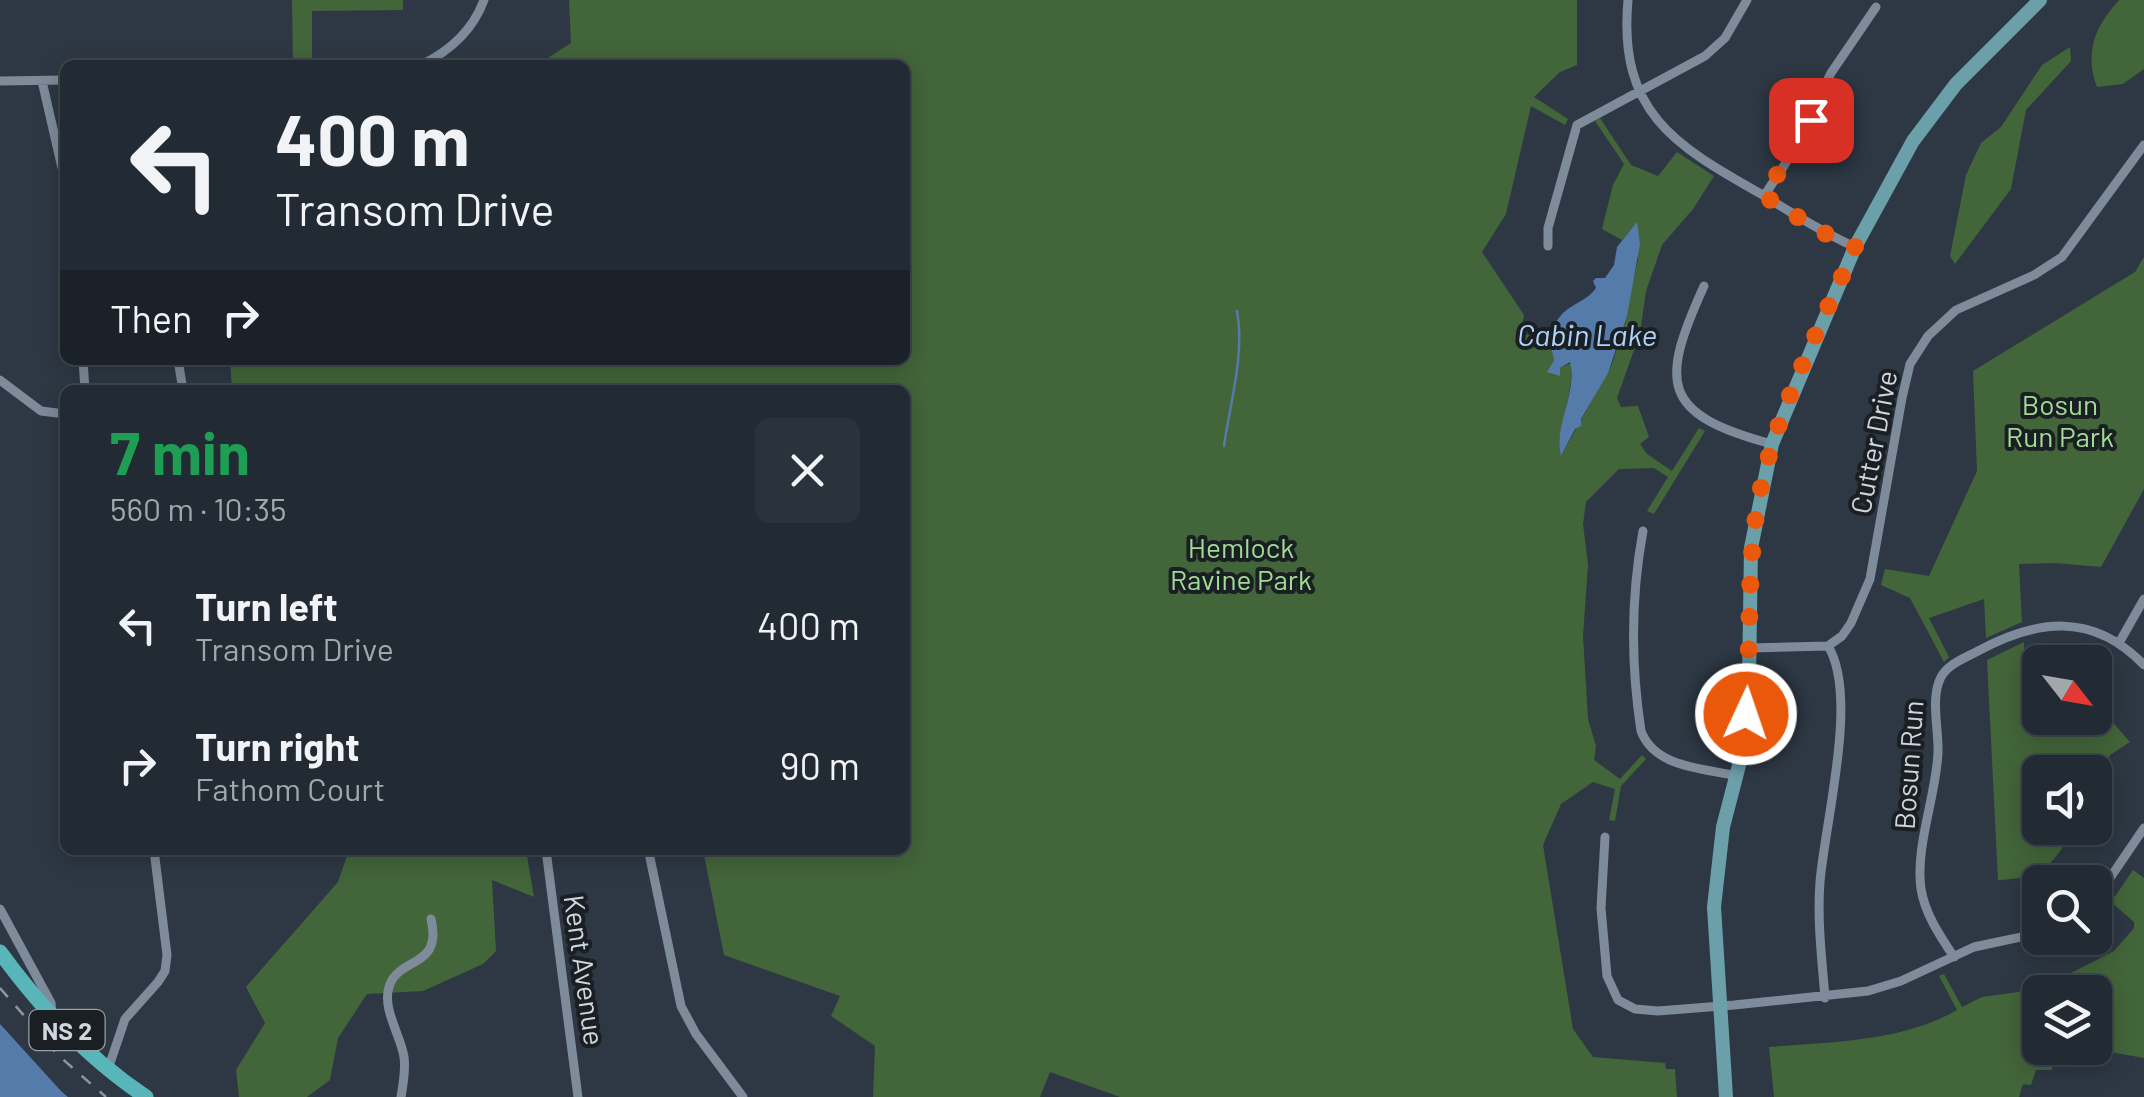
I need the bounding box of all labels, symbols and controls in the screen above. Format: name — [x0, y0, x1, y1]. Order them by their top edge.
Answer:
pin — [1769, 78, 1854, 163]
icon: arrive — [1784, 93, 1839, 148]
text: 400 m — [275, 96, 470, 180]
icon: left — [110, 100, 240, 230]
text: Transom Drive — [275, 181, 554, 235]
icon: right — [213, 290, 268, 345]
text: Then — [110, 295, 193, 341]
water label: Cabin Lake — [1517, 316, 1657, 352]
street label: Cutter Drive — [1842, 368, 1904, 516]
park label: Bosun Run Park — [2006, 387, 2114, 453]
text: 7 min — [110, 415, 250, 487]
button: close — [755, 418, 860, 523]
text: 560 m · 10:35 — [110, 489, 286, 527]
park label: Hemlock Ravine Park — [1170, 530, 1312, 596]
text: Turn left — [195, 583, 338, 629]
icon: left — [110, 598, 165, 653]
text: 400 m — [757, 602, 860, 648]
text: Transom Drive — [195, 629, 394, 667]
north arrow — [2022, 645, 2112, 735]
map controls — [2022, 645, 2112, 1065]
position arrow — [1694, 662, 1798, 766]
street label: Bosun Run — [1887, 699, 1929, 831]
text: Turn right — [195, 723, 360, 769]
icon: right — [110, 738, 165, 793]
text: 90 m — [780, 742, 860, 788]
button: sound — [2022, 755, 2112, 845]
text: Fathom Court — [195, 769, 385, 807]
button: search — [2022, 865, 2112, 955]
street label: Kent Avenue — [558, 893, 612, 1047]
button: layers — [2022, 975, 2112, 1065]
road number: NS 2 — [30, 1010, 104, 1050]

